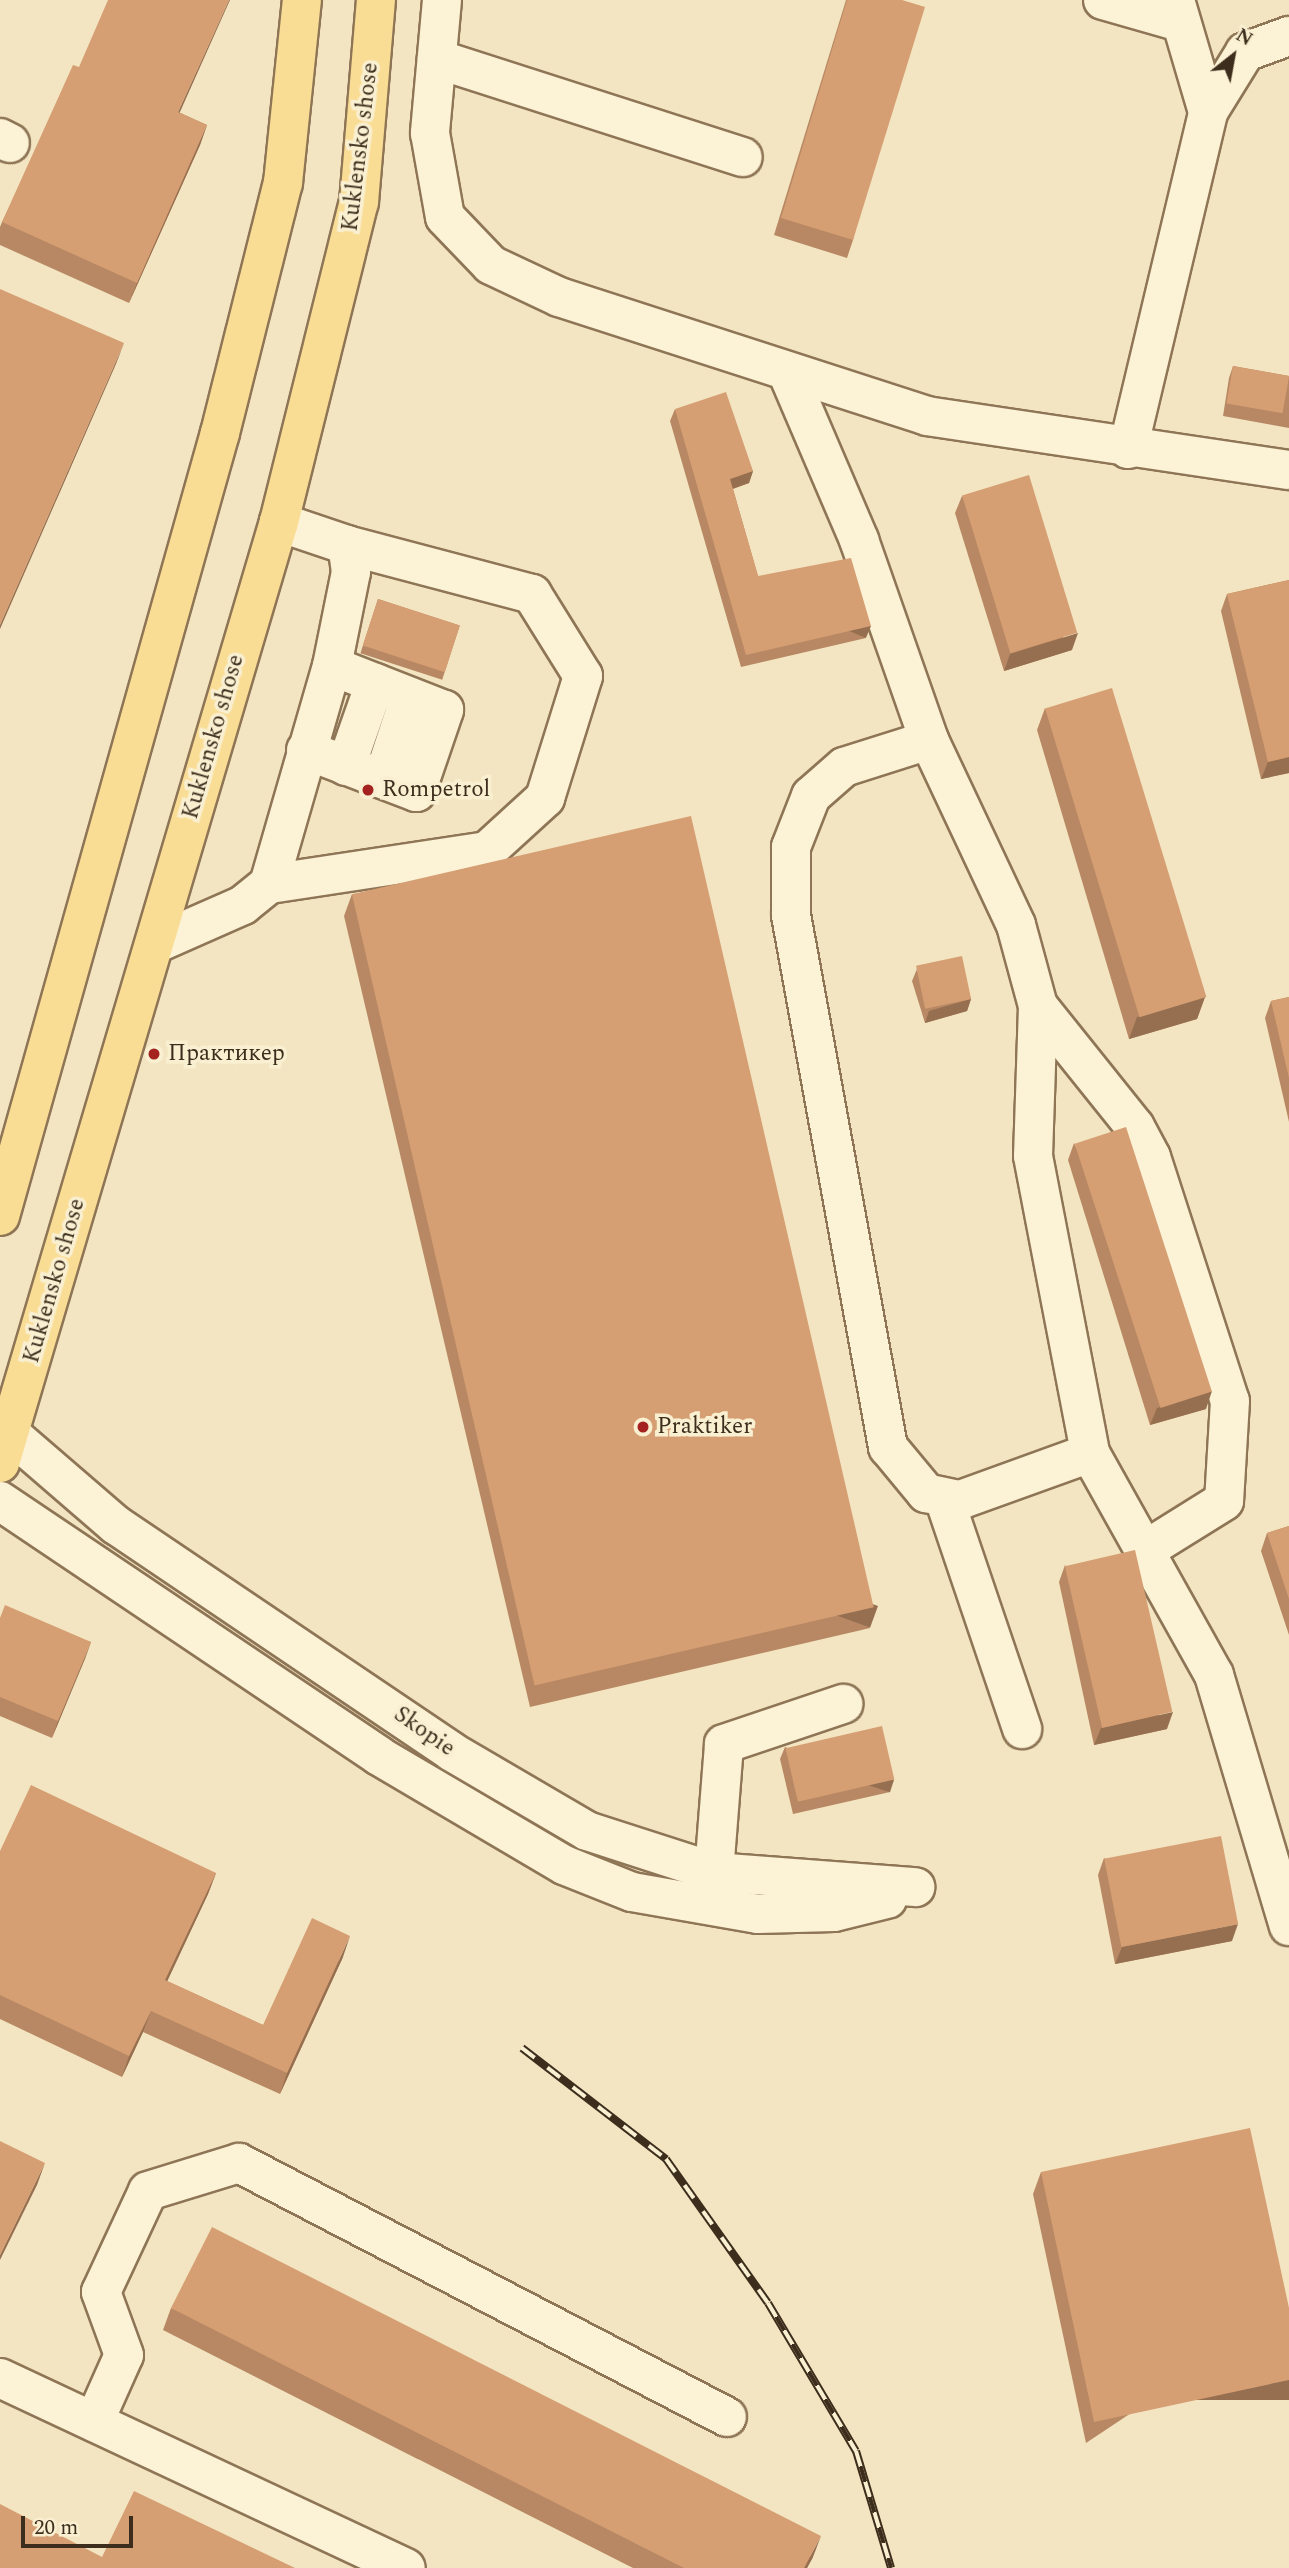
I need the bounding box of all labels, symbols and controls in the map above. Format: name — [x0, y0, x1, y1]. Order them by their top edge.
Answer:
north arrow — [1198, 21, 1268, 91]
text: N — [1230, 21, 1258, 54]
street label: Kuklensko shose — [337, 61, 385, 233]
street label: Kuklensko shose — [177, 652, 251, 822]
place label: Rompetrol — [382, 776, 490, 804]
marker: Rompetrol — [360, 782, 376, 798]
place label: Практикер — [168, 1040, 285, 1068]
marker: Практикер — [146, 1046, 162, 1062]
street label: Kuklensko shose — [18, 1196, 92, 1366]
place label: Praktiker — [657, 1413, 752, 1441]
marker: Praktiker — [635, 1419, 651, 1435]
street label: Skopie — [388, 1701, 460, 1763]
scale bar — [24, 2502, 136, 2546]
text: 20 m — [34, 2512, 78, 2544]

